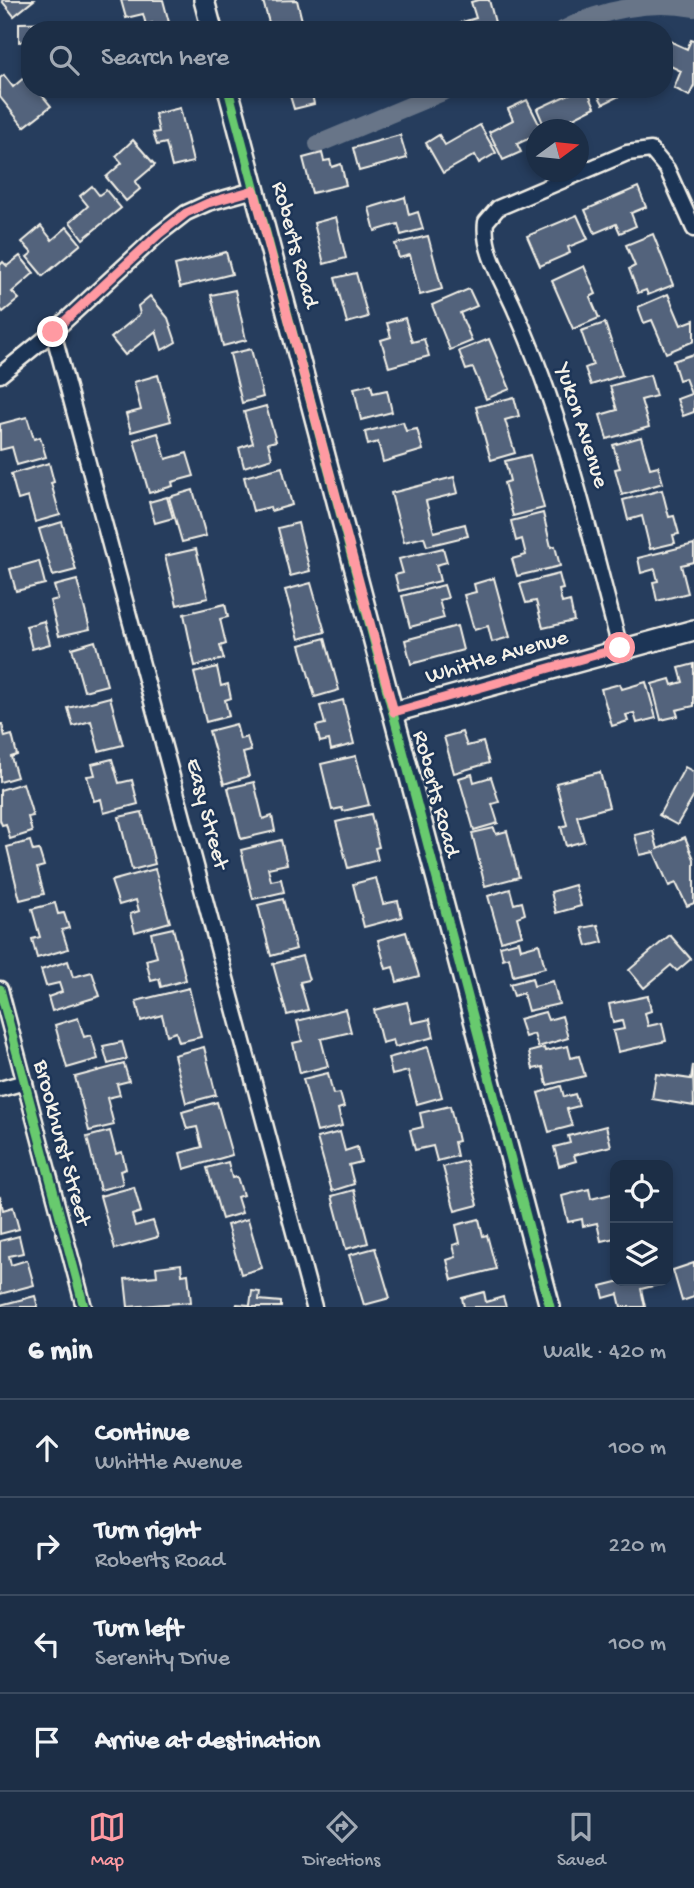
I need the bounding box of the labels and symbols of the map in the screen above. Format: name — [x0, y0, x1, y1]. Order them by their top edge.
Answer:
north arrow — [526, 119, 589, 182]
street label: Roberts Road — [264, 179, 324, 313]
route end — [37, 316, 68, 347]
street label: Yukon Avenue — [548, 358, 614, 493]
street label: Whittle Avenue — [423, 624, 573, 691]
route start — [604, 632, 635, 663]
street label: Roberts Road — [405, 728, 465, 862]
street label: Easy Street — [178, 756, 234, 874]
street label: Brookhurst Street — [26, 1056, 96, 1230]

